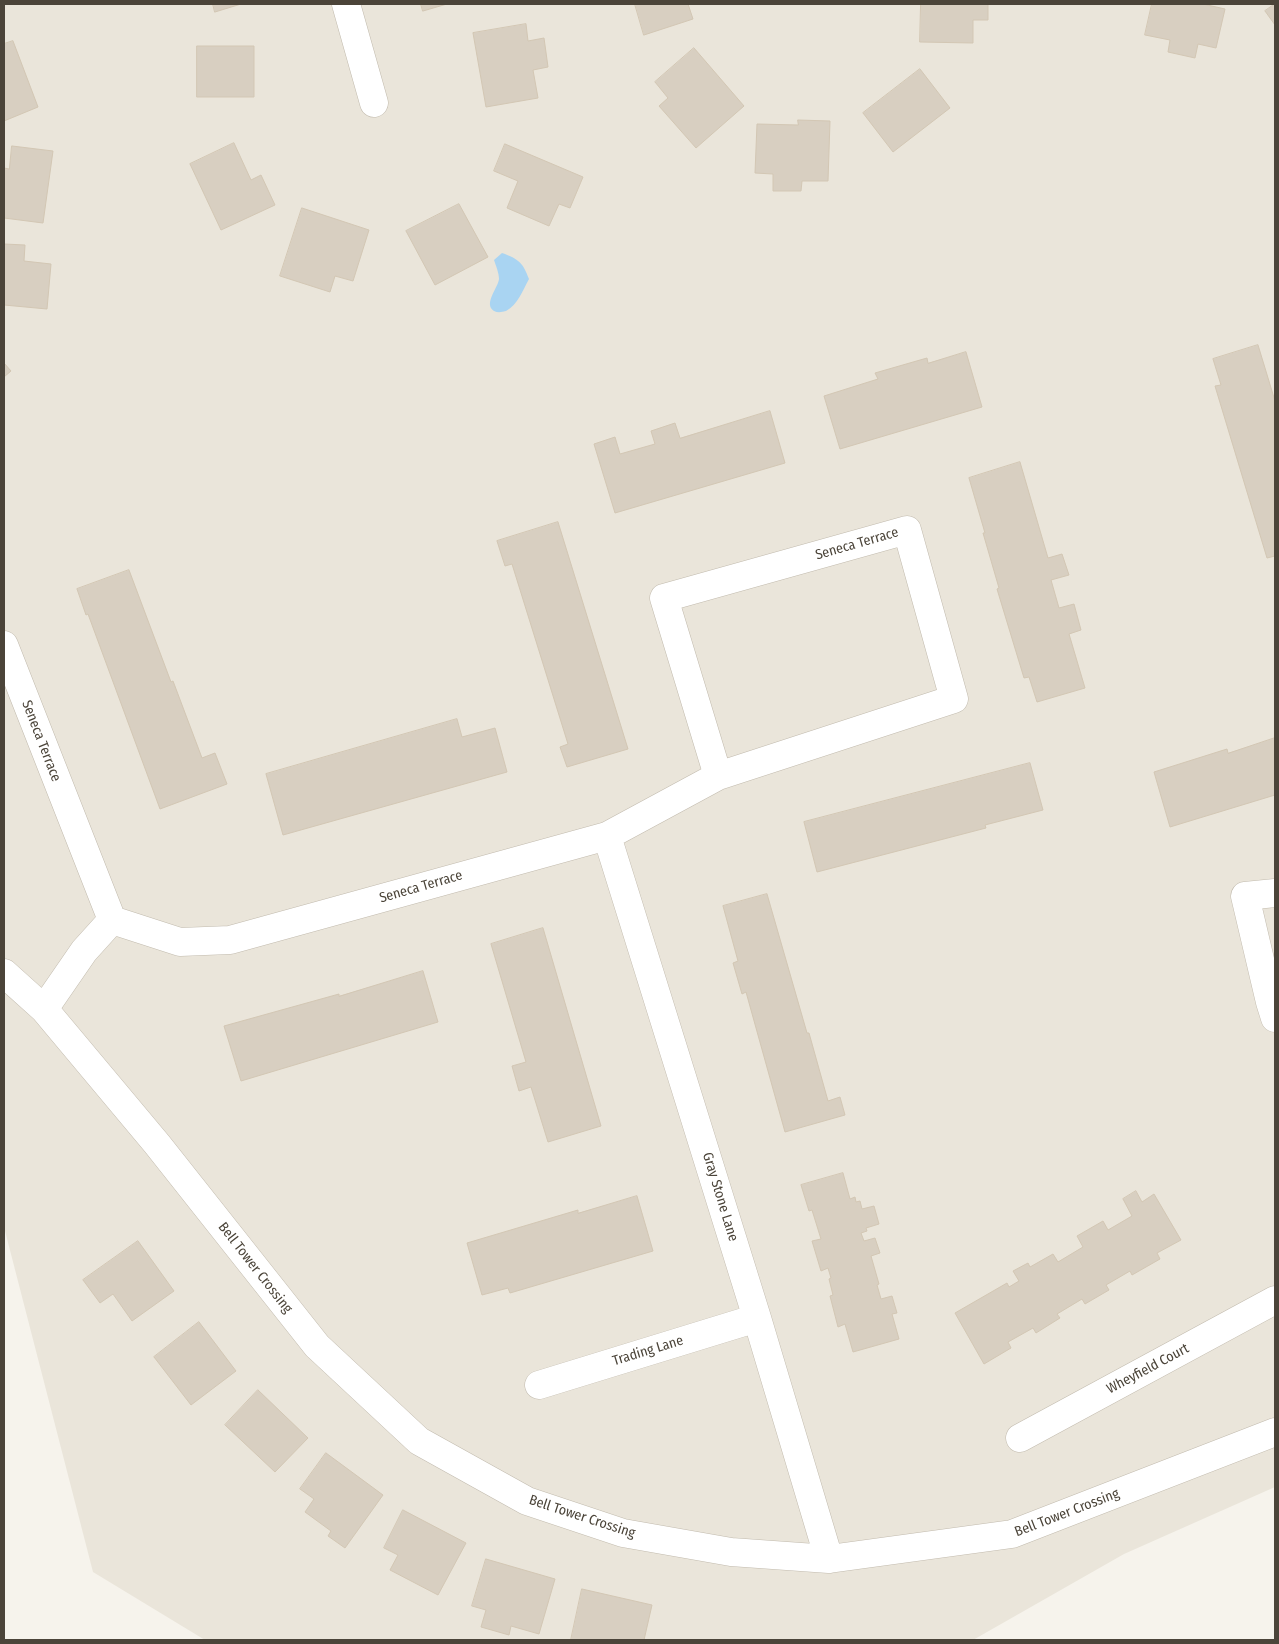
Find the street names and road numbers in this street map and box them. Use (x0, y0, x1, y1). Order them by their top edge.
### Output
street label: Seneca Terrace (814, 524, 900, 564)
street label: Seneca Terrace (18, 698, 64, 784)
street label: Seneca Terrace (378, 867, 464, 907)
street label: Gray Stone Lane (698, 1150, 742, 1244)
street label: Bell Tower Crossing (214, 1219, 296, 1317)
street label: Trading Lane (611, 1332, 685, 1370)
street label: Wheyfield Court (1104, 1340, 1192, 1398)
street label: Bell Tower Crossing (1012, 1485, 1122, 1541)
street label: Bell Tower Crossing (527, 1492, 637, 1542)

